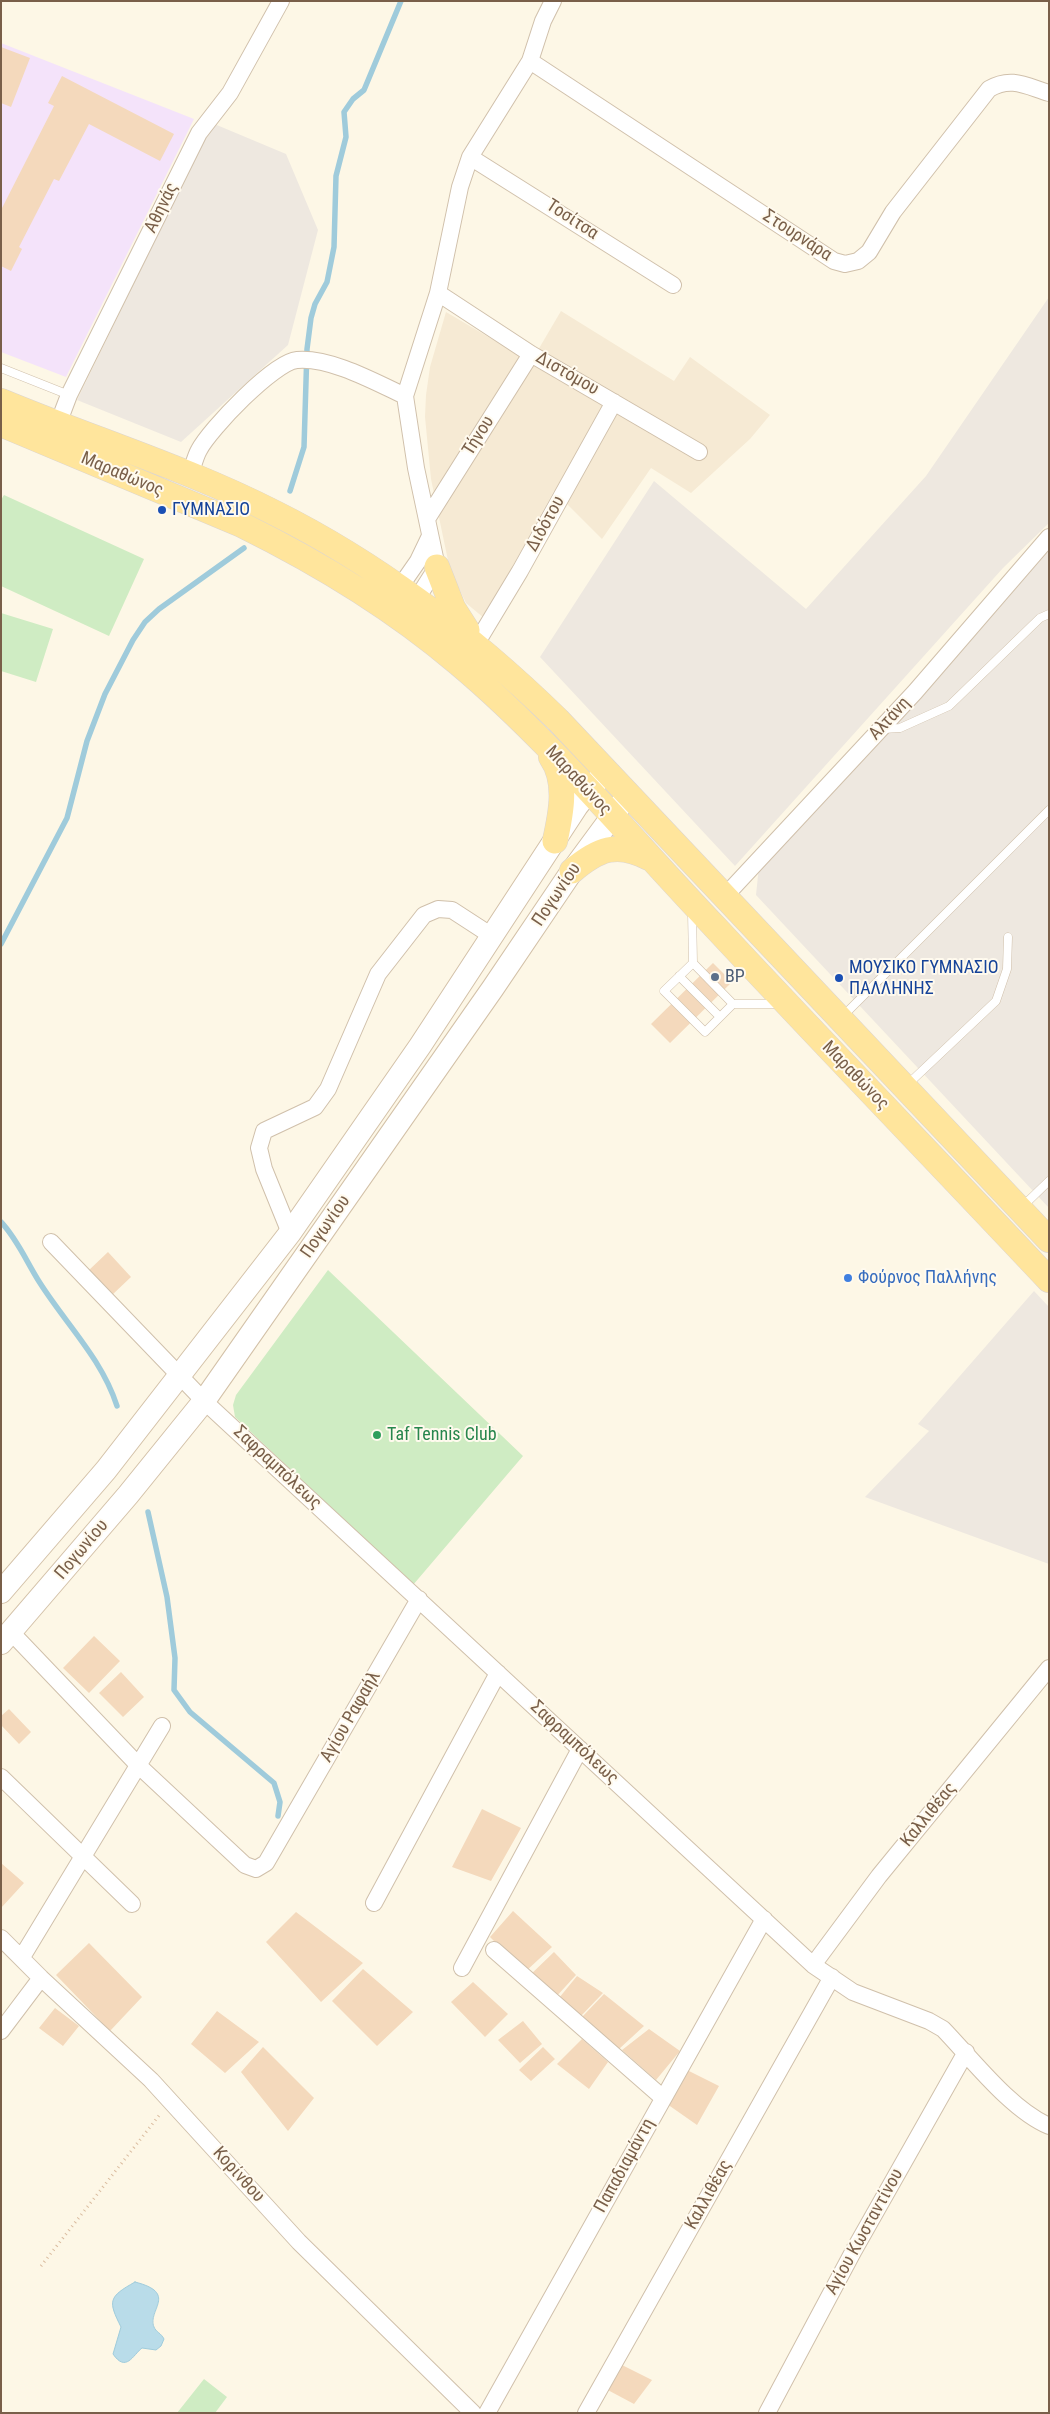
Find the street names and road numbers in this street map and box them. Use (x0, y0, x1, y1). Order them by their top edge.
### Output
street label: Αθηνάς (141, 179, 183, 237)
street label: Τοσίτσα (542, 195, 602, 245)
street label: Στουρνάρα (758, 206, 836, 266)
street label: Διστόμου (532, 347, 602, 401)
street label: Τήνου (459, 412, 499, 460)
street label: Μαραθώνος (78, 448, 166, 502)
street label: Διδότου (522, 492, 570, 556)
street label: Αλτάνη (865, 693, 915, 745)
street label: Μαραθώνος (540, 742, 616, 820)
street label: Πογωνίου (528, 859, 586, 931)
street label: Μαραθώνος (817, 1037, 893, 1115)
street label: Πογωνίου (297, 1191, 355, 1263)
street label: Σαφραμπόλεως (228, 1422, 326, 1514)
street label: Πογωνίου (51, 1516, 113, 1584)
street label: Αγίου Ραφαήλ (316, 1668, 386, 1766)
street label: Σαφραμπόλεως (525, 1697, 623, 1789)
street label: Καλλιθέας (897, 1779, 961, 1851)
street label: Παπαδιαμάντη (590, 2115, 660, 2217)
street label: Κορίνθου (207, 2143, 269, 2207)
street label: Καλλιθέας (681, 2156, 737, 2234)
street label: Αγίου Κωσταντίνου (821, 2165, 909, 2299)

